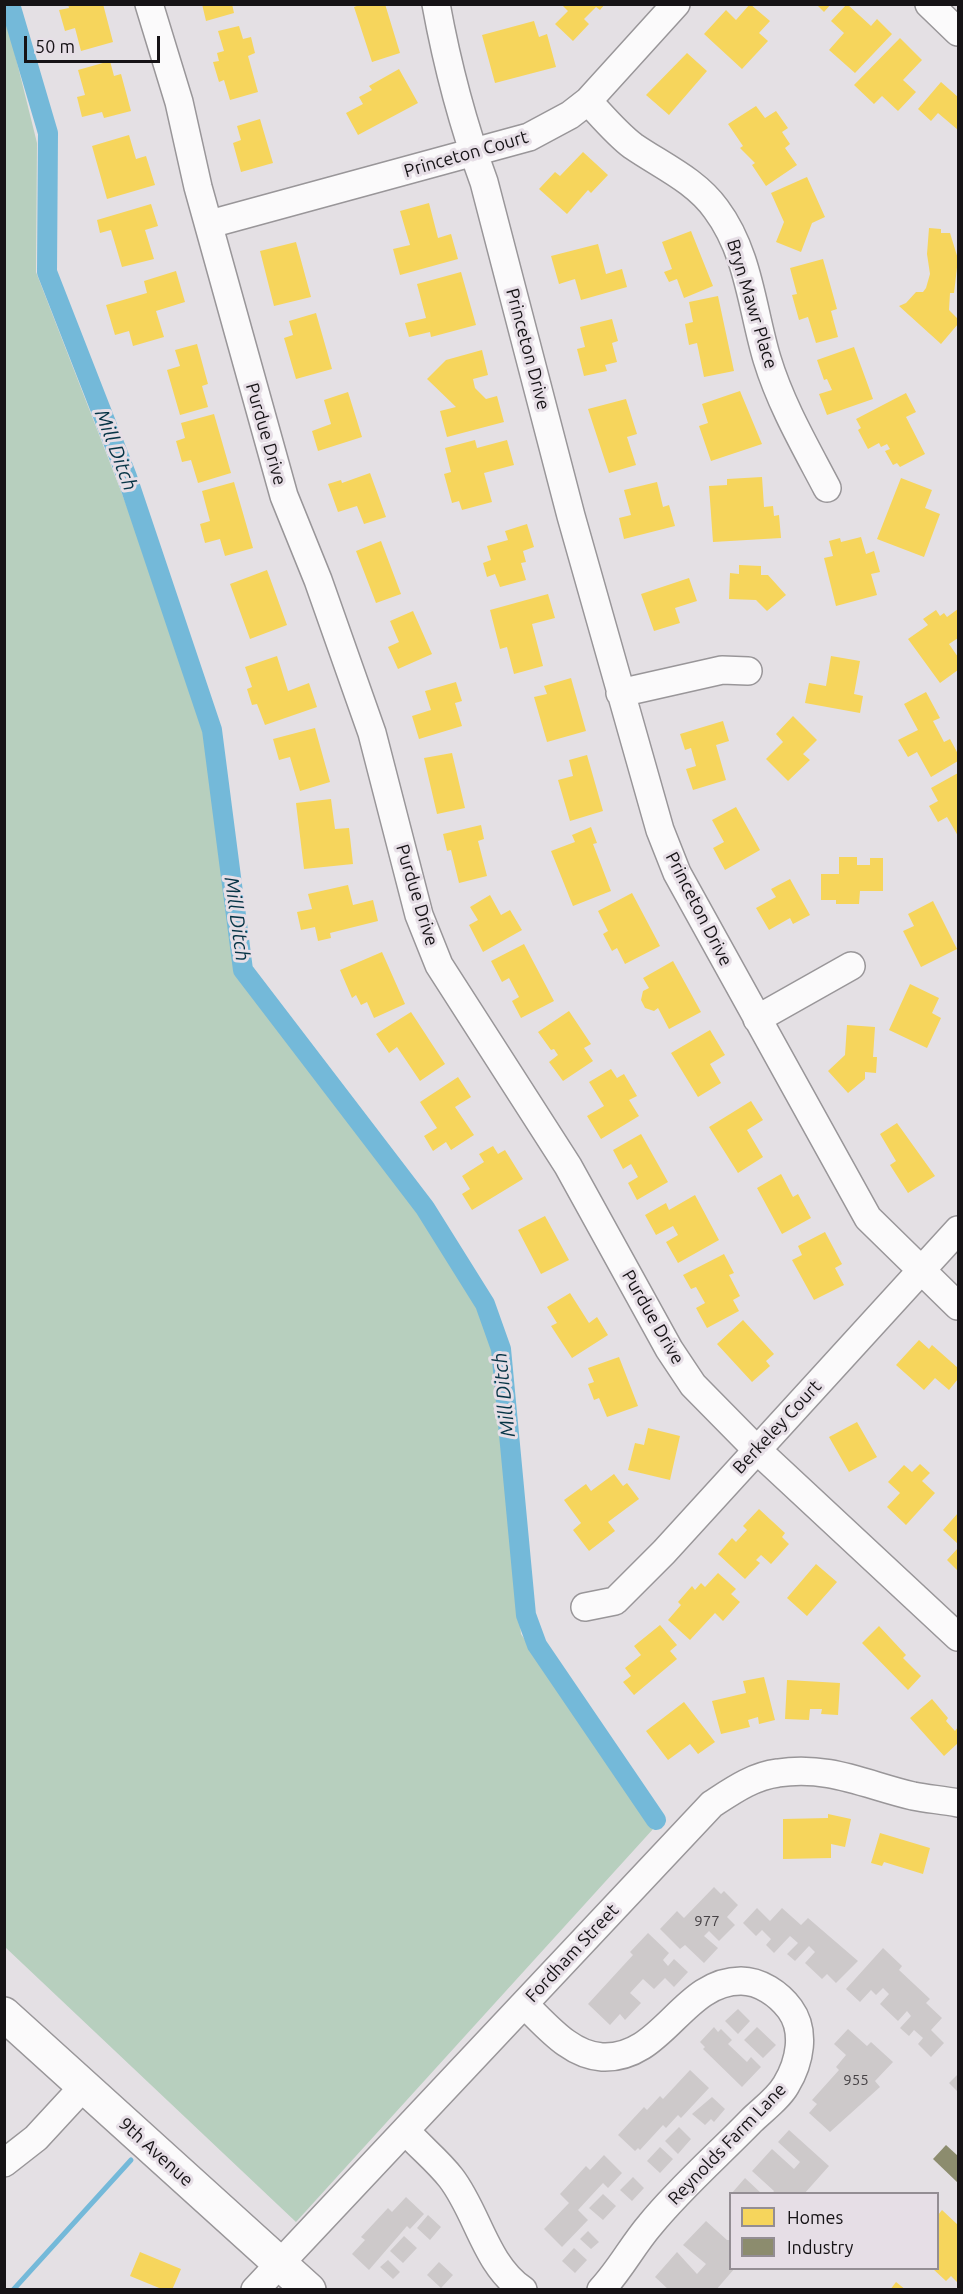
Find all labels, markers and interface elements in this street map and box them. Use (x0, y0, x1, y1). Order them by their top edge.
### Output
scale bar (27, 24, 164, 62)
text: 50 m (35, 36, 75, 56)
street label: Princeton Court (401, 126, 531, 182)
street label: Bryn Mawr Place (722, 237, 782, 371)
street label: Princeton Drive (501, 286, 555, 412)
street label: Purdue Drive (241, 380, 291, 488)
water label: Mill Ditch (90, 406, 142, 494)
street label: Purdue Drive (391, 842, 443, 948)
street label: Princeton Drive (661, 848, 737, 970)
water label: Mill Ditch (219, 875, 255, 963)
street label: Purdue Drive (617, 1266, 689, 1368)
water label: Mill Ditch (488, 1351, 520, 1439)
street label: Berkeley Court (728, 1376, 826, 1478)
street label: Fordham Street (521, 1899, 623, 2007)
house number: 977 (694, 1912, 720, 1930)
house number: 955 (843, 2071, 869, 2089)
street label: Reynolds Farm Lane (663, 2079, 791, 2209)
street label: 9th Avenue (114, 2113, 198, 2191)
legend (729, 2192, 939, 2270)
text: Homes (787, 2207, 843, 2227)
text: Industry (787, 2237, 853, 2257)

